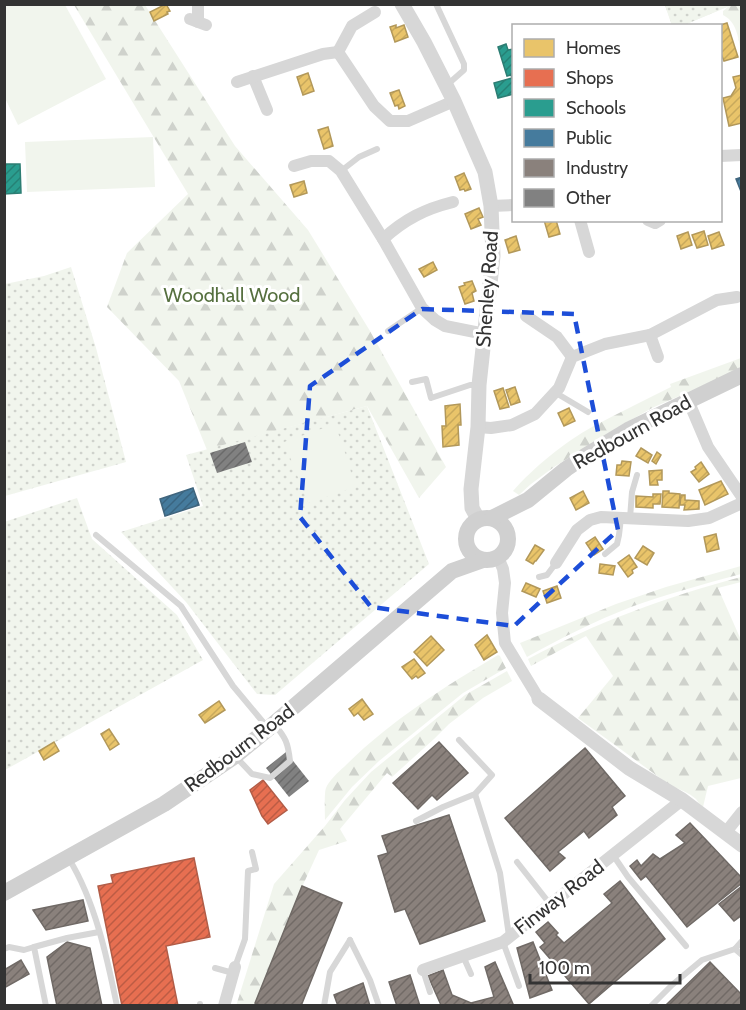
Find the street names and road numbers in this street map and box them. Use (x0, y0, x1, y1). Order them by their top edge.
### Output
street label: Shenley Road (471, 230, 503, 348)
street label: Redbourn Road (569, 390, 695, 474)
street label: Redbourn Road (179, 699, 299, 797)
street label: Finway Road (509, 855, 609, 939)

